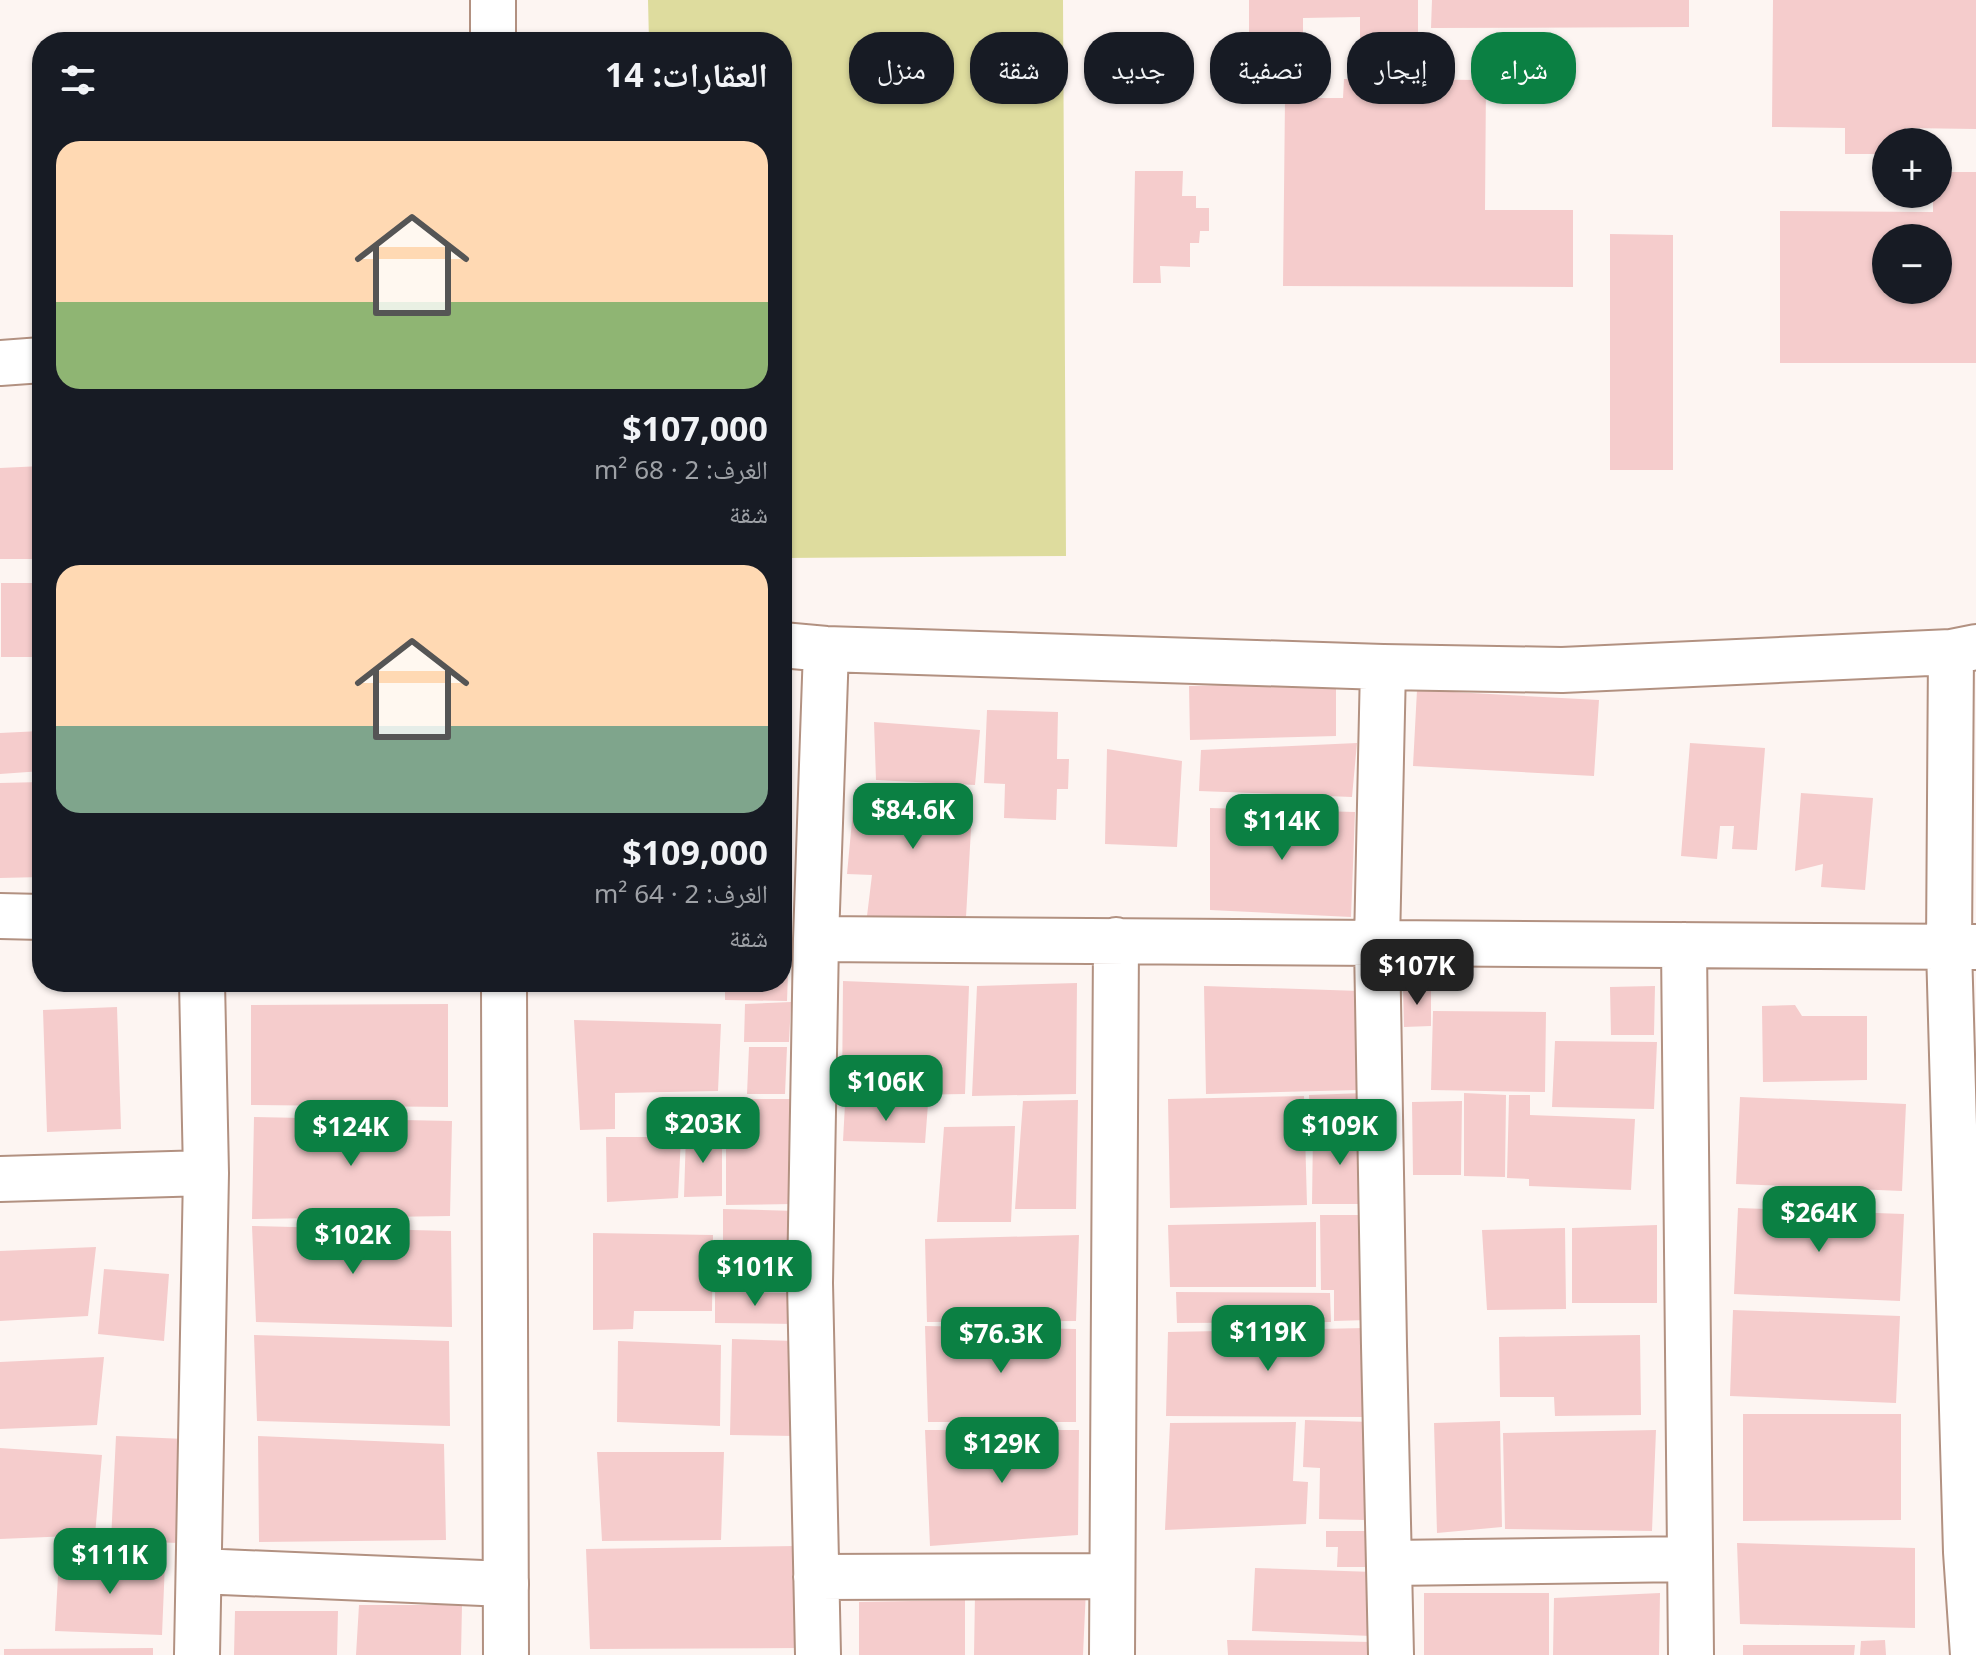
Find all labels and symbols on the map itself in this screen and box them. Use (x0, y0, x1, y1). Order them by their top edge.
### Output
pin: $84.6K (848, 783, 978, 851)
pin: $114K (1226, 794, 1338, 862)
pin: $107K (1361, 939, 1473, 1007)
pin: $106K (830, 1055, 942, 1123)
pin: $203K (647, 1097, 759, 1165)
pin: $109K (1284, 1099, 1396, 1167)
pin: $124K (295, 1100, 407, 1168)
pin: $264K (1763, 1186, 1875, 1254)
pin: $102K (297, 1208, 409, 1276)
pin: $101K (699, 1240, 811, 1308)
pin: $119K (1212, 1305, 1324, 1373)
pin: $76.3K (936, 1307, 1066, 1375)
pin: $129K (946, 1417, 1058, 1485)
pin: $111K (54, 1528, 166, 1596)

